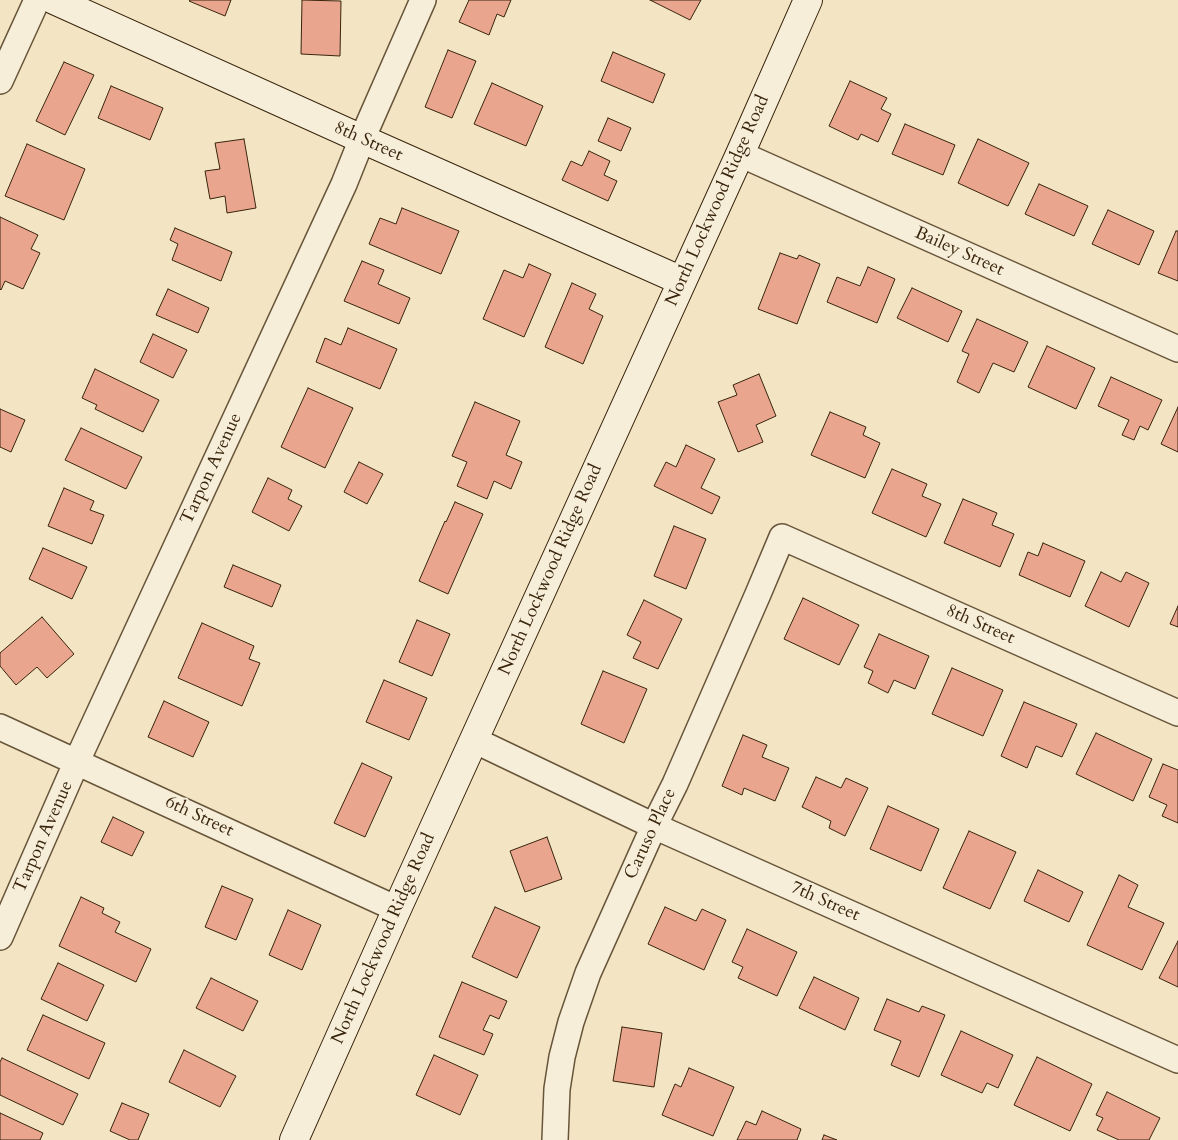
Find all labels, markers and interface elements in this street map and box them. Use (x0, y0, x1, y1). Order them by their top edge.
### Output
street label: North Lockwood Ridge Road (662, 92, 774, 310)
street label: 8th Street (330, 117, 406, 167)
street label: Bailey Street (911, 223, 1007, 281)
street label: Tarpon Avenue (177, 410, 247, 528)
street label: North Lockwood Ridge Road (495, 461, 607, 679)
street label: 8th Street (942, 600, 1018, 650)
street label: Tarpon Avenue (10, 778, 78, 896)
street label: Caruso Place (621, 785, 681, 883)
street label: 6th Street (161, 792, 237, 842)
street label: North Lockwood Ridge Road (328, 830, 440, 1048)
street label: 7th Street (787, 877, 863, 927)

